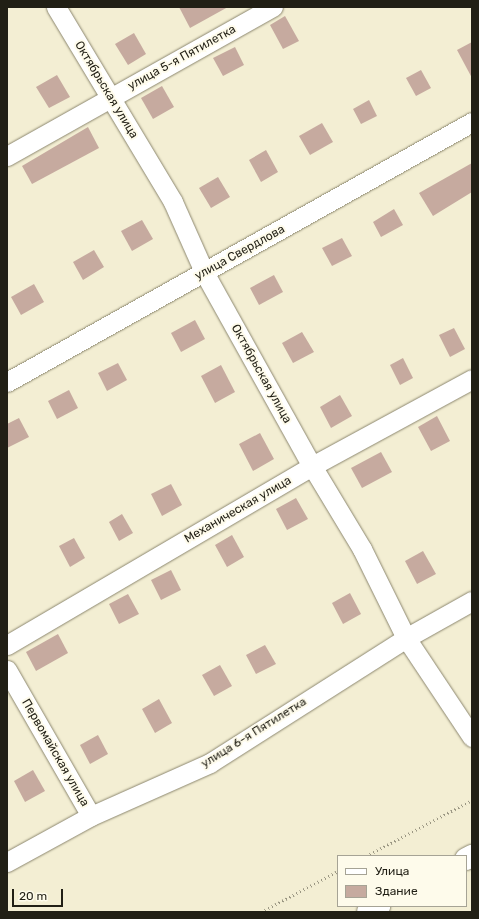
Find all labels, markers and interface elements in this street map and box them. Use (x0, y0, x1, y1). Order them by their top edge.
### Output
street label: улица 5-я Пятилетка (125, 22, 239, 94)
street label: Октябрьская улица (71, 39, 141, 141)
street label: улица Свердлова (193, 222, 287, 284)
street label: Октябрьская улица (228, 322, 294, 426)
street label: Механическая улица (182, 474, 294, 546)
street label: улица 6-я Пятилетка (199, 695, 309, 771)
street label: Первомайская улица (18, 697, 92, 809)
legend (337, 855, 467, 907)
text: Улица (375, 864, 409, 878)
scale bar (14, 881, 65, 907)
text: Здание (375, 884, 418, 898)
text: 20 m (19, 889, 47, 903)

